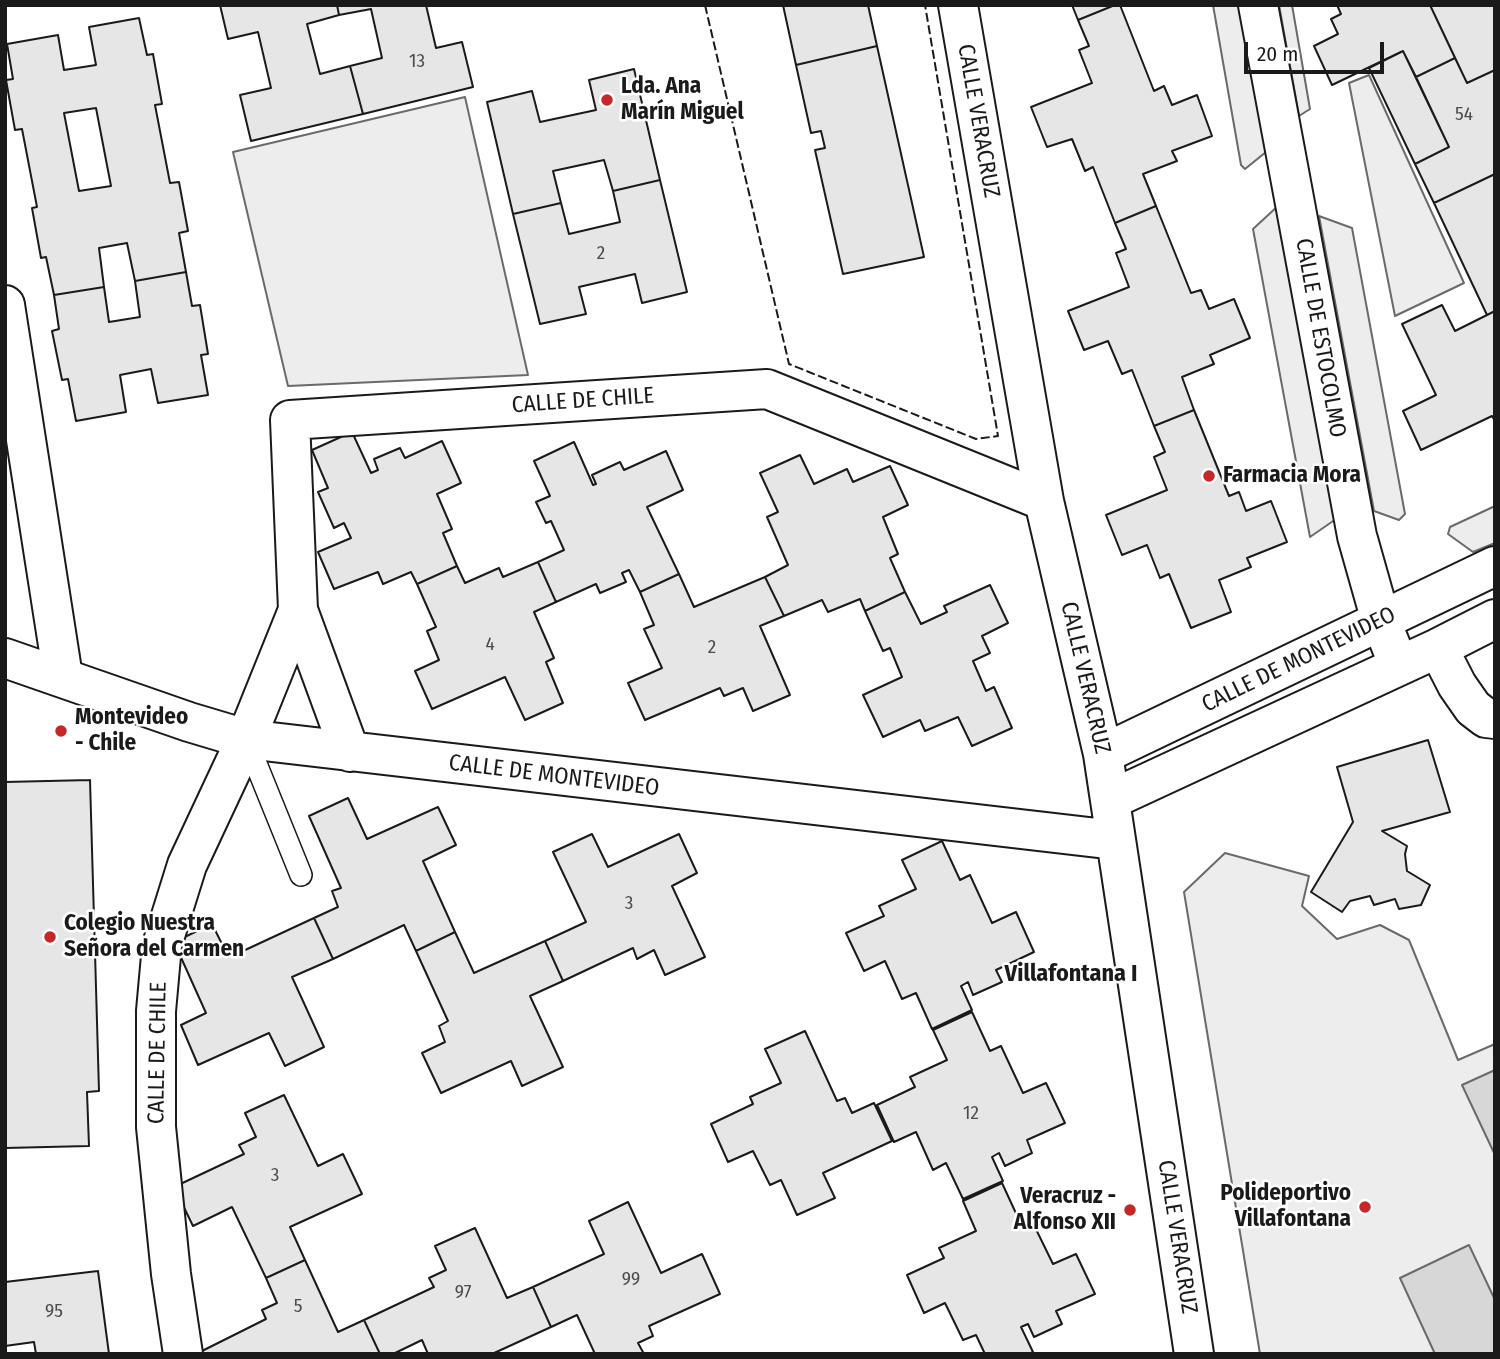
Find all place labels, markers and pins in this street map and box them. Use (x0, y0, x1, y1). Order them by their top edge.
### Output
place label: Lda. Ana Marín Miguel (621, 73, 744, 127)
marker: Lda. Ana Marín Miguel (599, 92, 615, 108)
place label: Farmacia Mora (1223, 462, 1361, 490)
marker: Farmacia Mora (1201, 468, 1217, 484)
place label: Montevideo - Chile (75, 704, 188, 758)
marker: Montevideo - Chile (53, 723, 69, 739)
place label: Colegio Nuestra Señora del Carmen (64, 910, 244, 964)
marker: Colegio Nuestra Señora del Carmen (42, 929, 58, 945)
place label: Polideportivo Villafontana (1220, 1180, 1351, 1234)
place label: Veracruz - Alfonso XII (1014, 1183, 1116, 1237)
marker: Polideportivo Villafontana (1357, 1199, 1373, 1215)
marker: Veracruz - Alfonso XII (1122, 1202, 1138, 1218)

